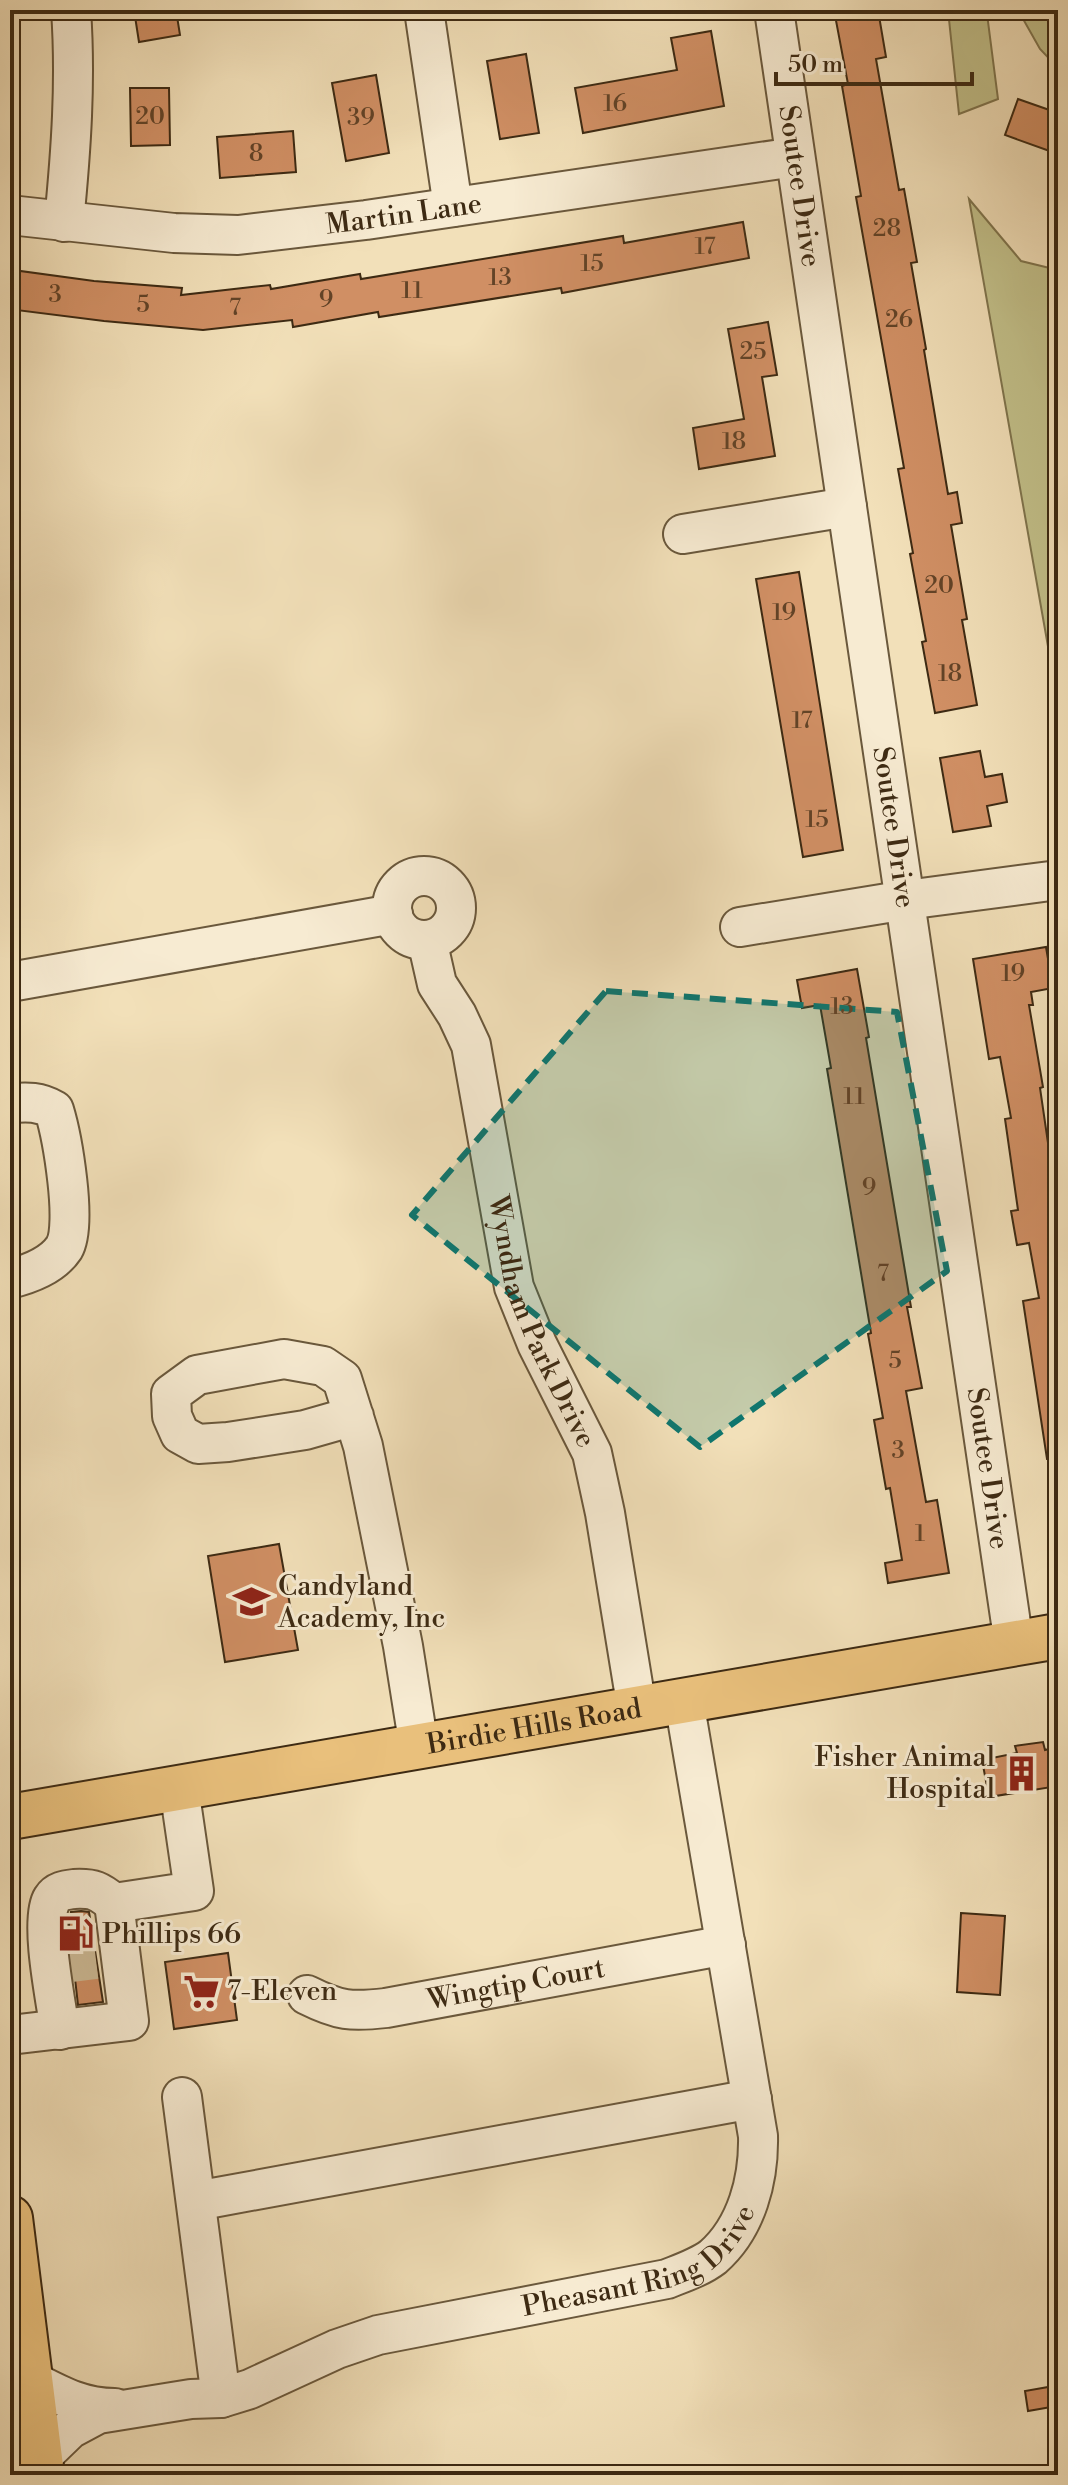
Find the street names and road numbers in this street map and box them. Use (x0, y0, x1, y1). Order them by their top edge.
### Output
street label: Soutee Drive (771, 103, 829, 269)
street label: Martin Lane (324, 186, 484, 242)
street label: Soutee Drive (865, 744, 923, 910)
street label: Wyndham Park Drive (480, 1192, 604, 1453)
street label: Soutee Drive (959, 1385, 1017, 1551)
street label: Birdie Hills Road (423, 1691, 644, 1762)
street label: Wingtip Court (423, 1950, 608, 2018)
street label: Pheasant Ring Drive (519, 2200, 763, 2324)

